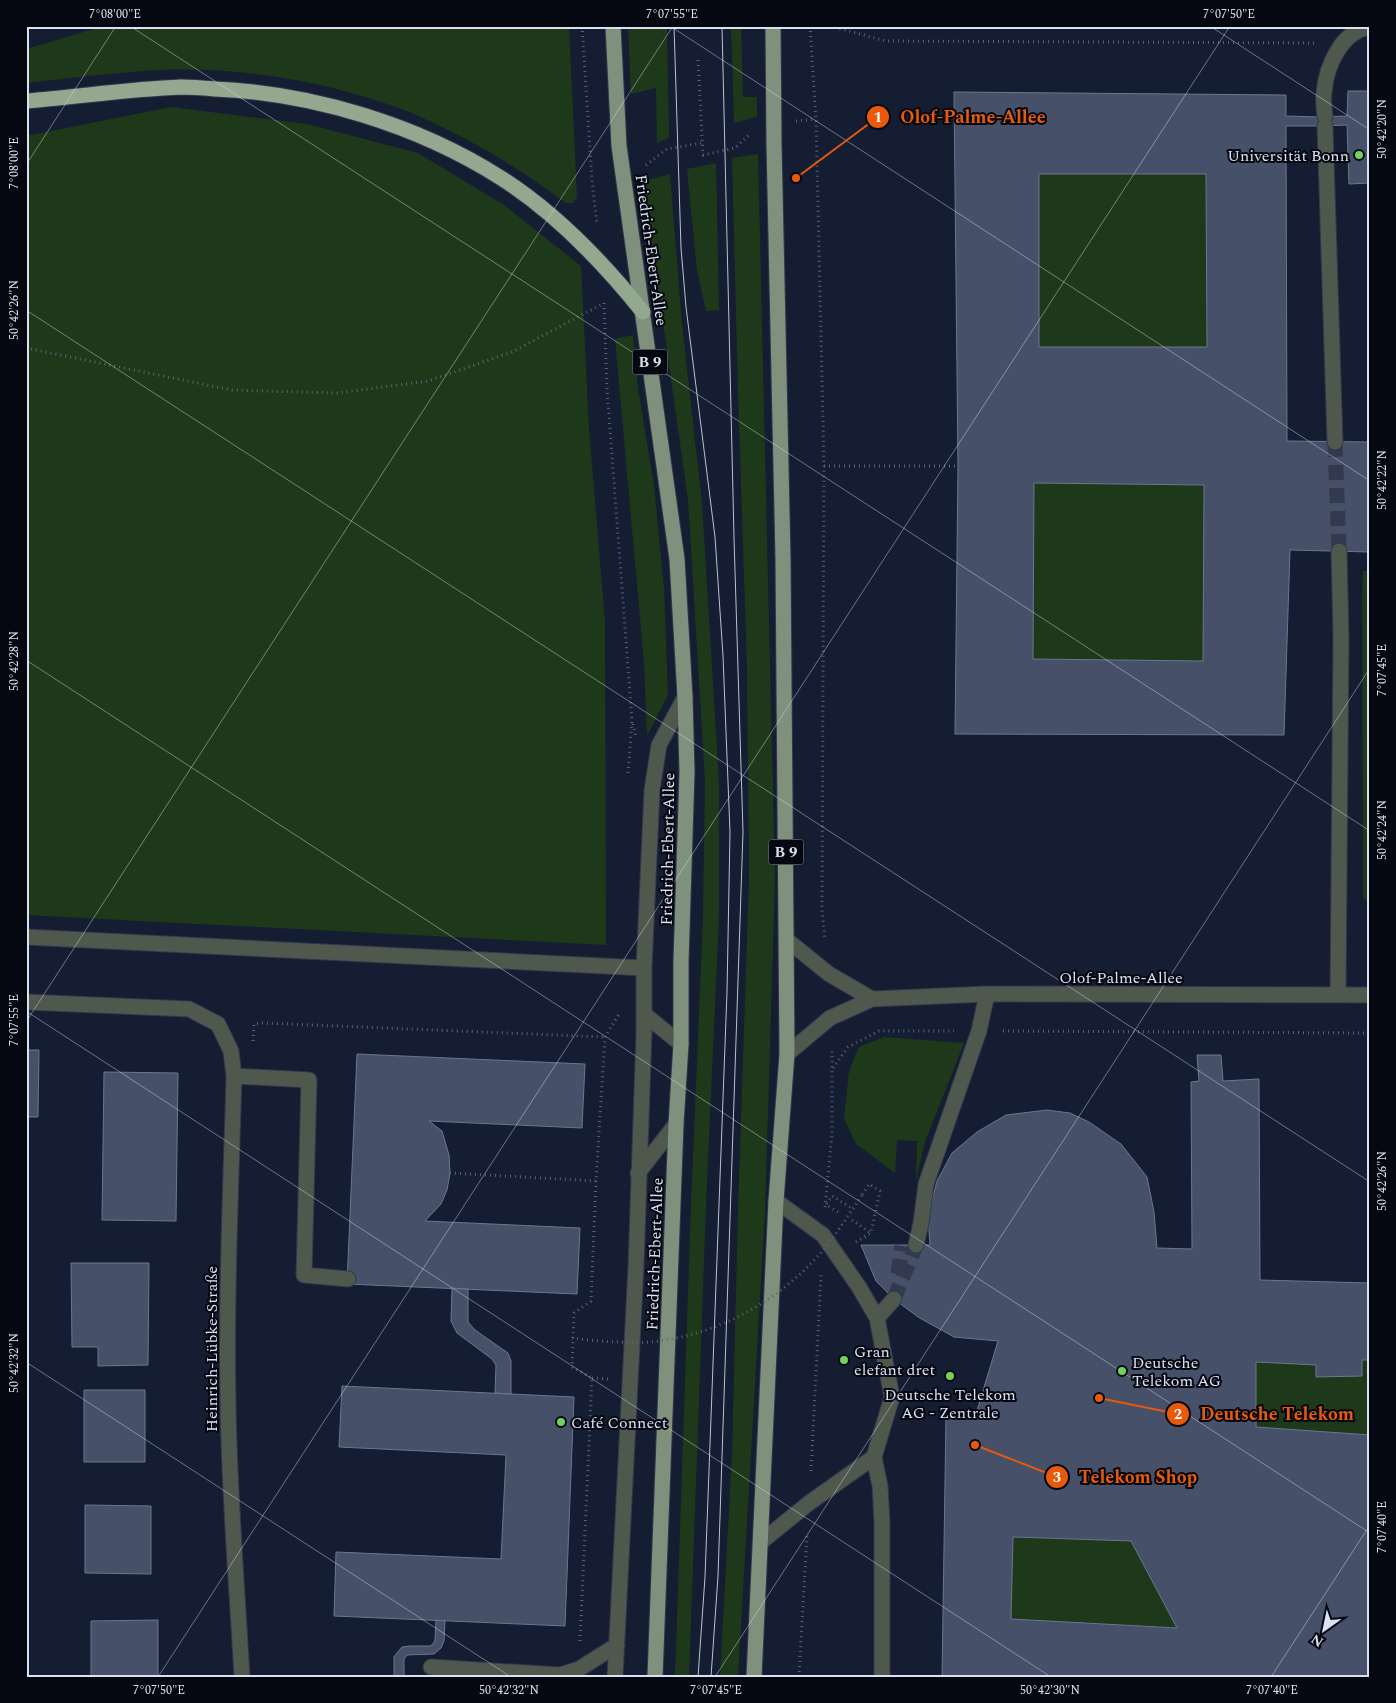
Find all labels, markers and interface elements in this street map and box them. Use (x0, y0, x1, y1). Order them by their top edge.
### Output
text: 7°08'00"E (89, 5, 141, 24)
text: 7°07'55"E (646, 5, 698, 24)
text: 7°07'50"E (1203, 5, 1255, 24)
text: 50°42'20"N (1373, 99, 1392, 159)
callout: Olof-Palme-Allee (865, 100, 1055, 133)
text: Olof-Palme-Allee (900, 104, 1046, 131)
text: 1 (874, 106, 882, 129)
text: 7°08'00"E (5, 137, 24, 189)
place label: Universität Bonn (1227, 144, 1349, 168)
marker: Universität Bonn (1353, 149, 1365, 161)
street label: Friedrich-Ebert-Allee (628, 173, 674, 328)
text: 50°42'26"N (5, 280, 24, 340)
road number: B 9 (632, 350, 668, 374)
text: 50°42'22"N (1373, 450, 1392, 510)
text: 50°42'28"N (5, 631, 24, 691)
text: 7°07'45"E (1373, 644, 1392, 696)
street label: Friedrich-Ebert-Allee (655, 772, 681, 926)
text: 50°42'24"N (1373, 800, 1392, 860)
road number: B 9 (768, 840, 804, 864)
street label: Olof-Palme-Allee (1059, 966, 1183, 990)
text: 7°07'55"E (5, 994, 24, 1046)
text: 50°42'26"N (1373, 1151, 1392, 1211)
street label: Friedrich-Ebert-Allee (640, 1177, 670, 1331)
street label: Heinrich-Lübke-Straße (200, 1266, 224, 1432)
text: 50°42'32"N (5, 1333, 24, 1393)
place label: Gran elefant dret (854, 1340, 936, 1382)
place label: Deutsche Telekom AG (1132, 1351, 1221, 1393)
marker: Gran elefant dret (838, 1354, 850, 1366)
marker: Deutsche Telekom AG (1116, 1365, 1128, 1377)
marker: Deutsche Telekom AG - Zentrale (944, 1370, 956, 1382)
place label: Deutsche Telekom AG - Zentrale (884, 1383, 1016, 1425)
callout: Deutsche Telekom (1165, 1398, 1364, 1431)
text: Deutsche Telekom (1200, 1401, 1354, 1428)
text: 2 (1174, 1403, 1182, 1426)
place label: Café Connect (571, 1411, 668, 1435)
marker: Café Connect (555, 1416, 567, 1428)
callout: Telekom Shop (1044, 1461, 1207, 1494)
text: Telekom Shop (1079, 1464, 1197, 1491)
text: 3 (1053, 1466, 1061, 1489)
text: 7°07'40"E (1373, 1501, 1392, 1553)
north arrow (1298, 1606, 1348, 1656)
text: N (1307, 1629, 1328, 1652)
text: 7°07'50"E (133, 1681, 185, 1700)
text: 50°42'32"N (479, 1681, 539, 1700)
text: 7°07'45"E (690, 1681, 742, 1700)
text: 50°42'30"N (1020, 1681, 1080, 1700)
text: 7°07'40"E (1246, 1681, 1298, 1700)

